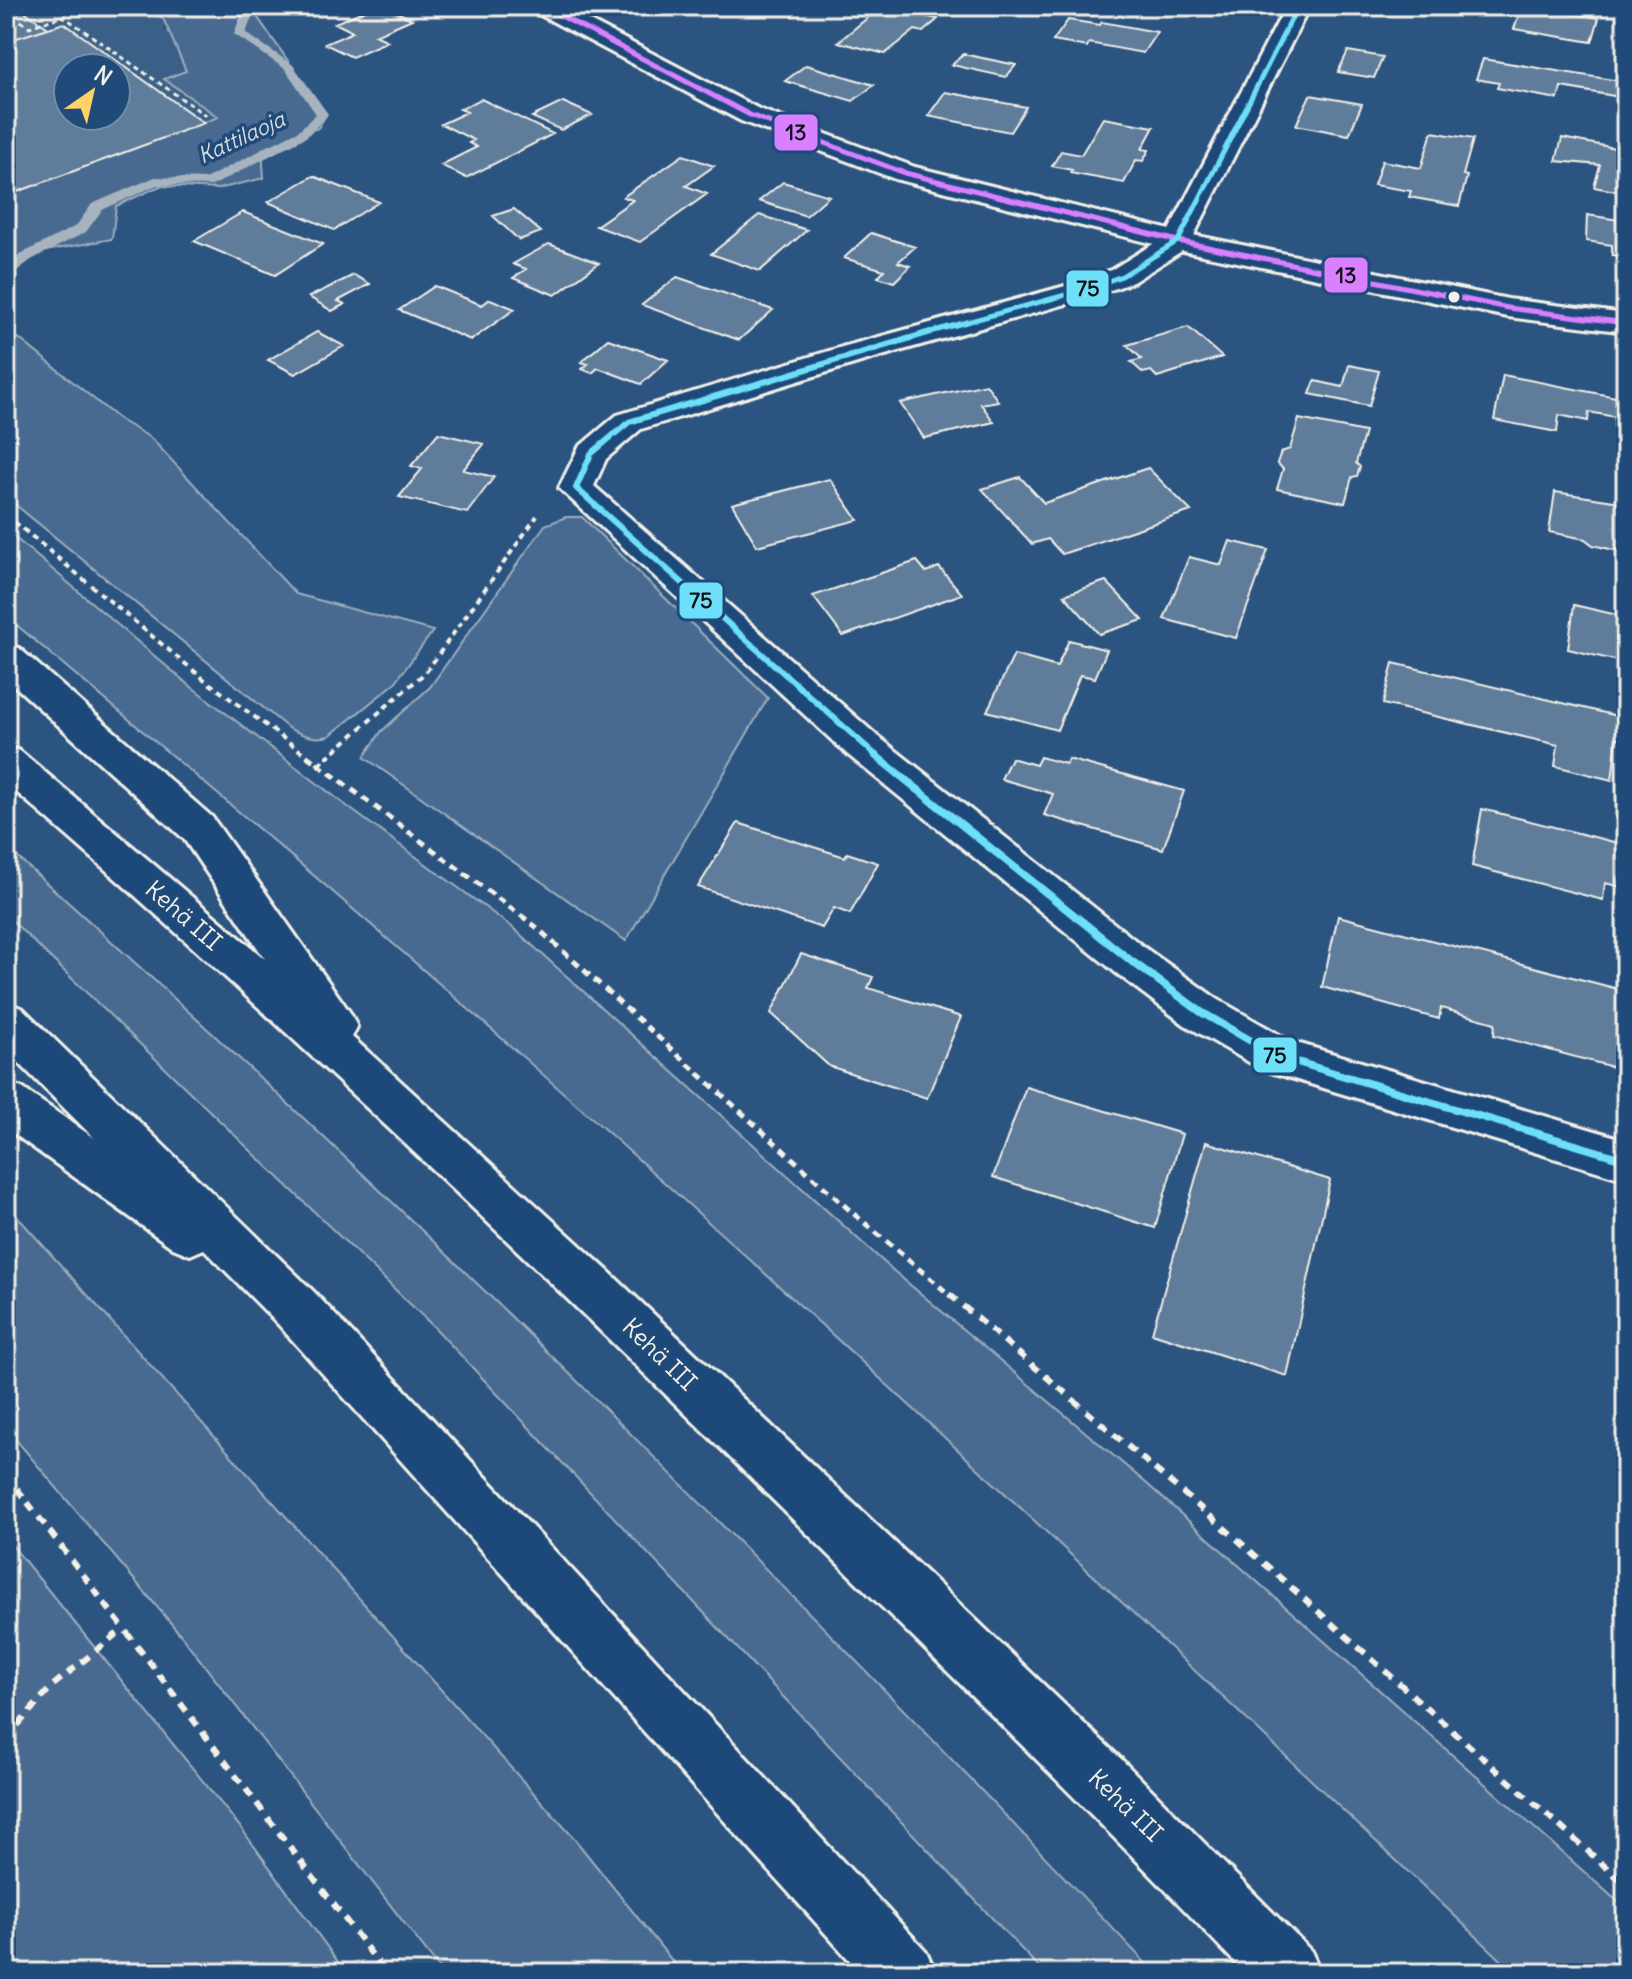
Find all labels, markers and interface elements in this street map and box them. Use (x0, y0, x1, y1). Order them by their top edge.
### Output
north arrow (52, 52, 132, 132)
text: N (89, 60, 117, 91)
water label: Kattilaoja (193, 104, 290, 169)
line badge: 13 (773, 113, 819, 152)
text: 13 (785, 118, 807, 146)
line badge: 13 (1323, 256, 1369, 294)
text: 13 (1335, 261, 1357, 289)
line badge: 75 (1065, 269, 1110, 308)
text: 75 (1076, 274, 1100, 302)
unlabelled marker (1446, 289, 1462, 305)
line badge: 75 (678, 581, 724, 620)
text: 75 (689, 586, 713, 614)
street label: Kehä III (140, 874, 228, 956)
line badge: 75 (1252, 1036, 1298, 1074)
text: 75 (1263, 1041, 1287, 1069)
street label: Kehä III (617, 1311, 703, 1397)
street label: Kehä III (1083, 1762, 1169, 1848)

